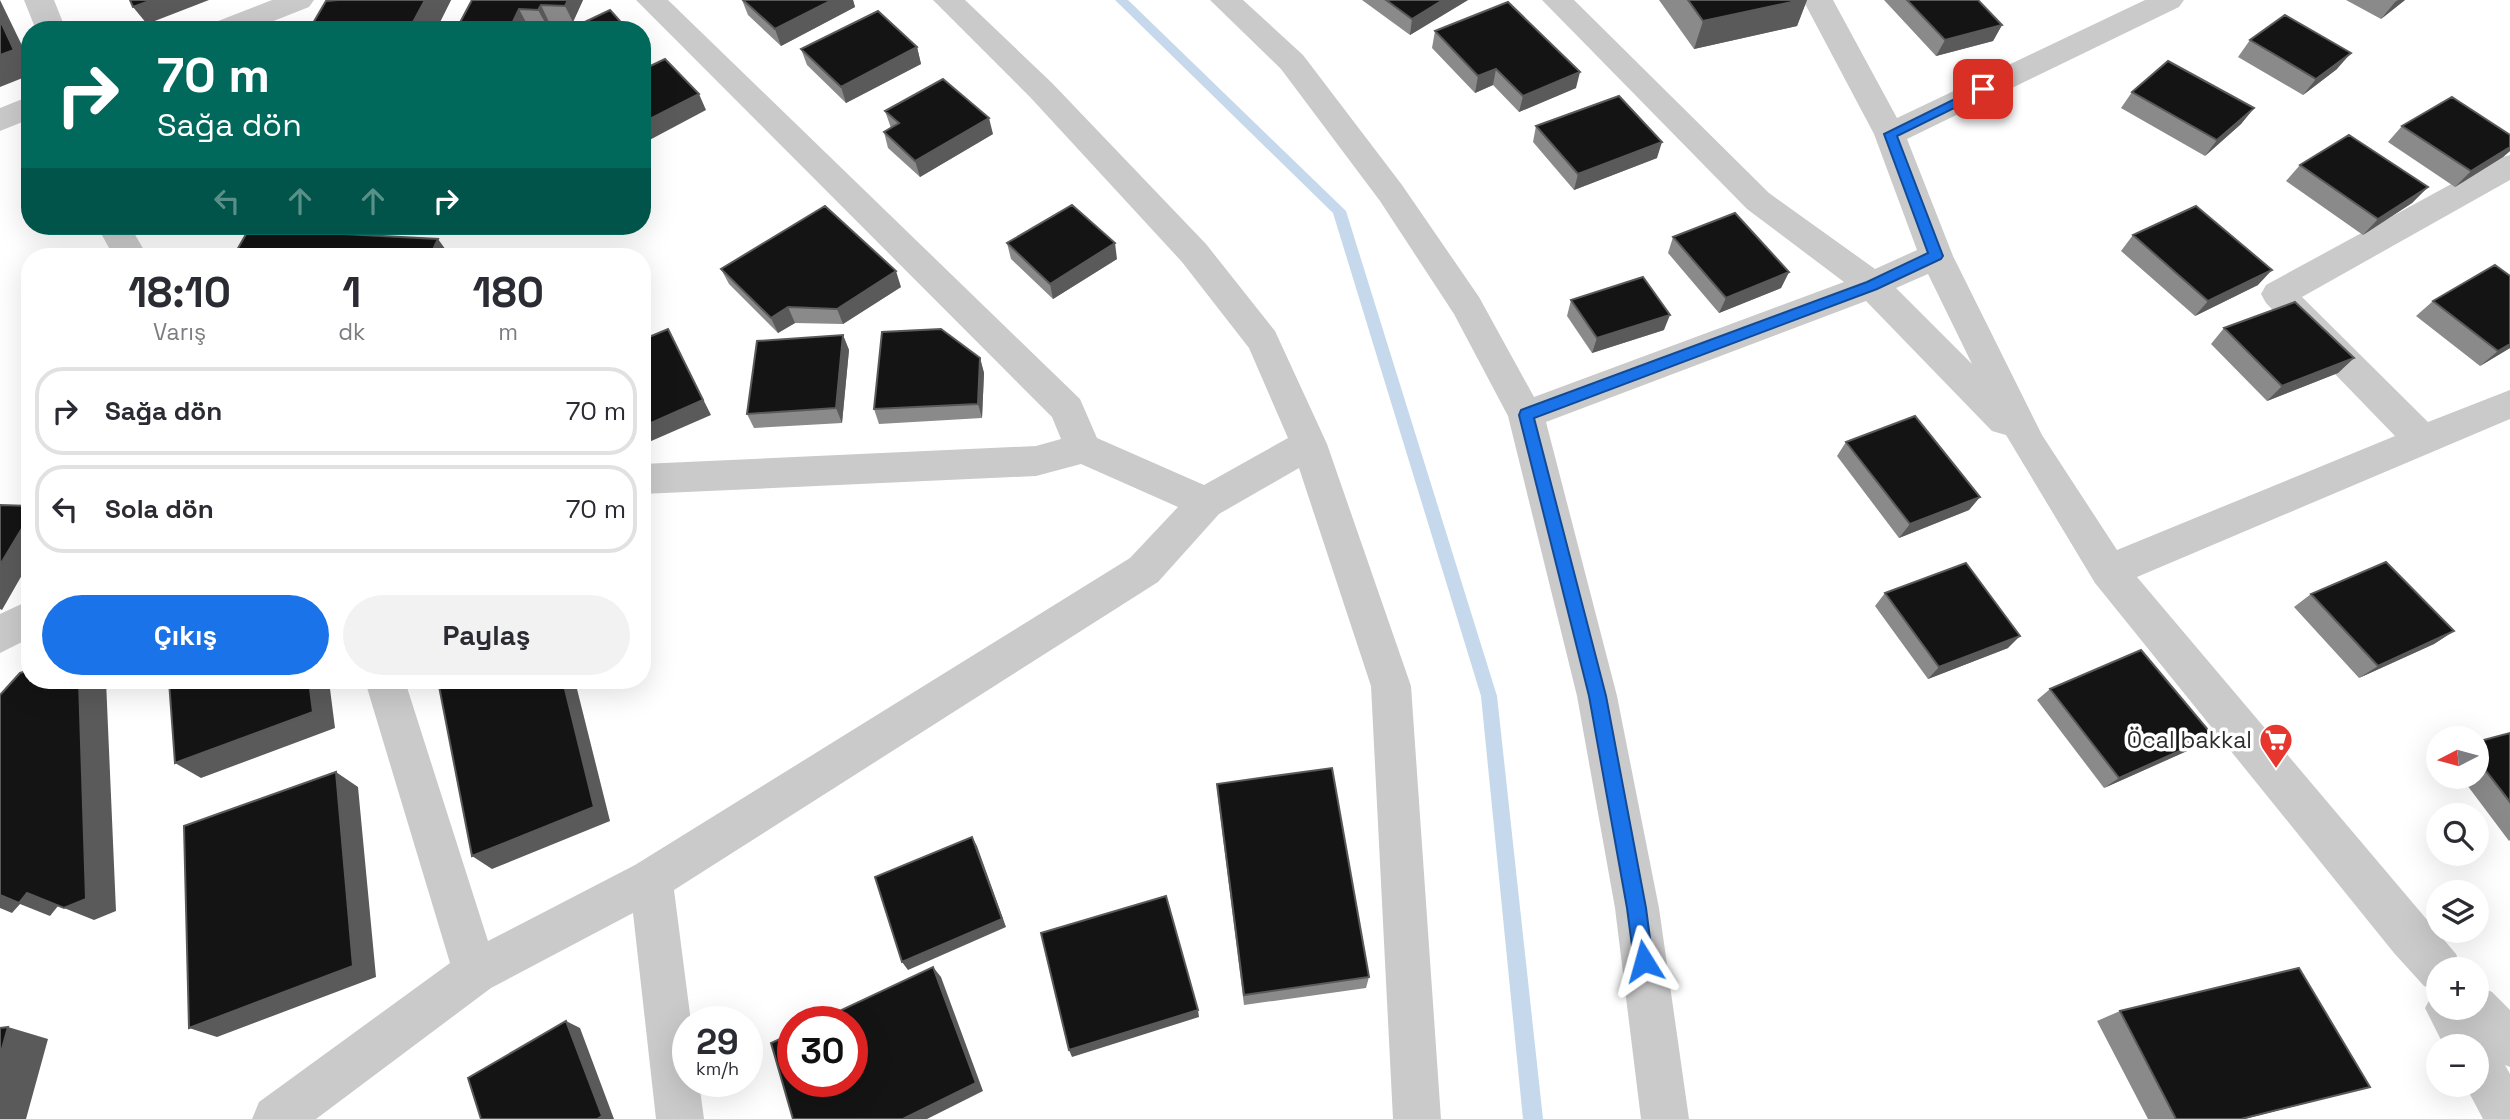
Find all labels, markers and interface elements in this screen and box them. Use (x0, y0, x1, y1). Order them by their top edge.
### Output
text: 70 m (157, 44, 270, 106)
icon: right (42, 49, 133, 140)
pin (1953, 59, 2013, 119)
icon: arrive (1964, 70, 2002, 108)
text: Sağa dön (157, 105, 302, 145)
icon: left (208, 182, 246, 220)
icon: ahead (281, 182, 319, 220)
icon: ahead (354, 182, 392, 220)
icon: right (427, 182, 465, 220)
text: 18:10 (128, 266, 231, 319)
text: 1 (342, 266, 361, 319)
text: 180 (472, 266, 544, 319)
text: Varış (153, 317, 206, 347)
text: dk (338, 317, 365, 347)
text: m (498, 317, 518, 347)
icon: right (46, 392, 84, 430)
text: Sağa dön (105, 394, 222, 428)
text: 70 m (566, 394, 626, 428)
icon: left (46, 490, 84, 528)
text: Sola dön (105, 492, 214, 526)
text: 70 m (566, 492, 626, 526)
button: Çıkış (42, 595, 329, 675)
button: Paylaş (343, 595, 630, 675)
supermarket icon: Öcal bakkal (2257, 721, 2295, 770)
place label: Öcal bakkal (2127, 725, 2252, 755)
north arrow (2426, 726, 2488, 789)
map controls (2426, 726, 2489, 1097)
button: search (2426, 803, 2489, 866)
button: layers (2426, 880, 2489, 943)
position arrow (1607, 924, 1681, 998)
button: + (2426, 957, 2489, 1020)
speed limit sign: 30 (777, 1006, 868, 1097)
text: 29 (696, 1020, 739, 1064)
button: − (2426, 1034, 2489, 1097)
text: km/h (696, 1057, 739, 1080)

